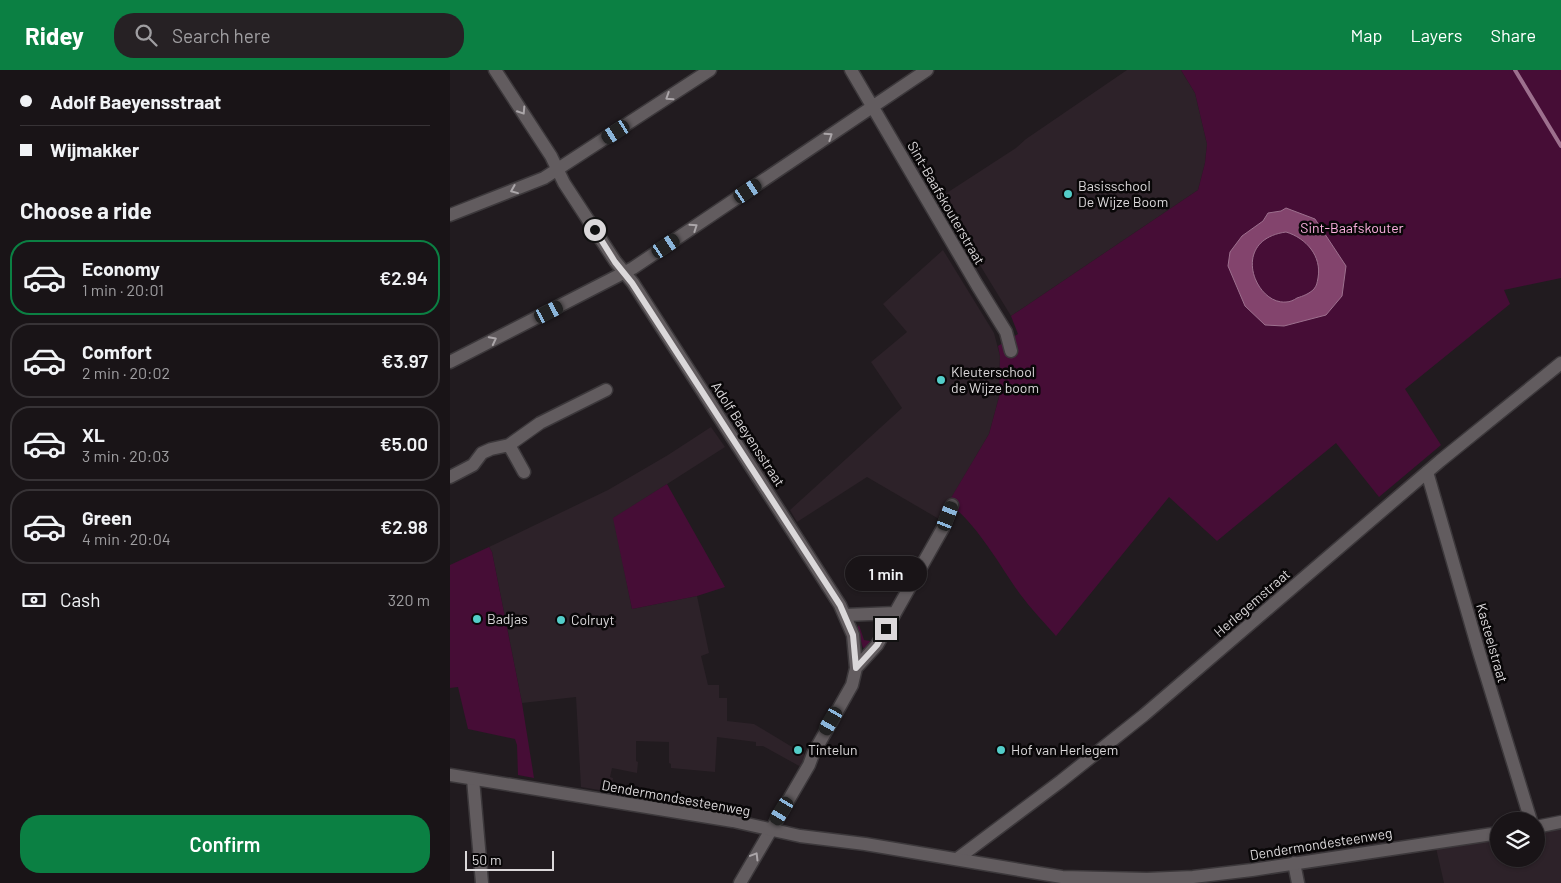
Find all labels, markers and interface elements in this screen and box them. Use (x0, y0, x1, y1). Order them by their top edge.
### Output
search box (114, 13, 464, 58)
text: Ridey (25, 21, 84, 50)
icon: search (132, 21, 160, 49)
text: Search here (172, 24, 271, 47)
text: Map (1350, 24, 1382, 46)
text: Layers (1410, 24, 1463, 46)
text: Share (1491, 24, 1536, 46)
text: Adolf Baeyensstraat (50, 90, 221, 113)
one-way arrow (665, 91, 675, 100)
one-way arrow (515, 106, 525, 115)
car (599, 118, 632, 146)
one-way arrow (823, 133, 833, 142)
text: Wijmakker (50, 138, 139, 161)
street label: Sint-Baafskouterstraat (904, 138, 989, 267)
car (731, 176, 764, 206)
place label: Basisschool De Wijze Boom (1078, 177, 1168, 210)
one-way arrow (510, 184, 519, 194)
marker: Basisschool De Wijze Boom (1062, 188, 1074, 200)
text: Choose a ride (20, 197, 152, 223)
route start (584, 219, 606, 241)
park label: Sint-Baafskouter (1300, 219, 1404, 236)
one-way arrow (689, 224, 698, 233)
car (649, 231, 682, 261)
icon: car (22, 255, 67, 300)
text: Economy (82, 257, 160, 280)
text: €2.94 (379, 266, 428, 289)
text: 1 min · 20:01 (82, 280, 164, 299)
car (532, 299, 565, 325)
one-way arrow (488, 336, 497, 346)
icon: car (22, 338, 67, 383)
text: Comfort (82, 340, 152, 363)
text: €3.97 (381, 349, 428, 372)
text: 2 min · 20:02 (82, 363, 170, 382)
place label: Kleuterschool de Wijze boom (951, 363, 1039, 396)
marker: Kleuterschool de Wijze boom (935, 374, 947, 386)
street label: Adolf Baeyensstraat (708, 378, 789, 489)
icon: car (22, 421, 67, 466)
text: XL (82, 423, 105, 446)
text: €5.00 (380, 432, 428, 455)
text: 3 min · 20:03 (82, 446, 169, 465)
car (935, 499, 960, 533)
icon: car (22, 504, 67, 549)
text: Green (82, 506, 132, 529)
text: €2.98 (380, 515, 428, 538)
text: 4 min · 20:04 (82, 529, 171, 548)
callout: 1 min (845, 556, 927, 592)
text: 1 min (869, 564, 903, 583)
street label: Herlegemstraat (1210, 565, 1293, 640)
icon: cash (20, 586, 48, 614)
text: Cash (60, 588, 101, 611)
text: 320 m (388, 590, 430, 609)
street label: Kasteelstraat (1473, 601, 1512, 684)
place label: Badjas (487, 610, 528, 627)
place label: Colruyt (571, 611, 614, 628)
marker: Badjas (471, 613, 483, 625)
marker: Colruyt (555, 614, 567, 626)
route end (875, 618, 897, 640)
car (817, 704, 844, 738)
place label: Tintelun (808, 741, 858, 758)
place label: Hof van Herlegem (1011, 741, 1118, 758)
marker: Tintelun (792, 744, 804, 756)
marker: Hof van Herlegem (995, 744, 1007, 756)
street label: Dendermondsesteenweg (600, 776, 752, 819)
car (767, 794, 796, 828)
map controls (1490, 812, 1545, 867)
button: layers (1490, 812, 1545, 867)
button: Confirm (20, 815, 430, 873)
street label: Dendermondesteenweg (1248, 824, 1393, 863)
scale bar (465, 848, 554, 871)
text: 50 m (472, 851, 501, 868)
one-way arrow (748, 853, 758, 862)

